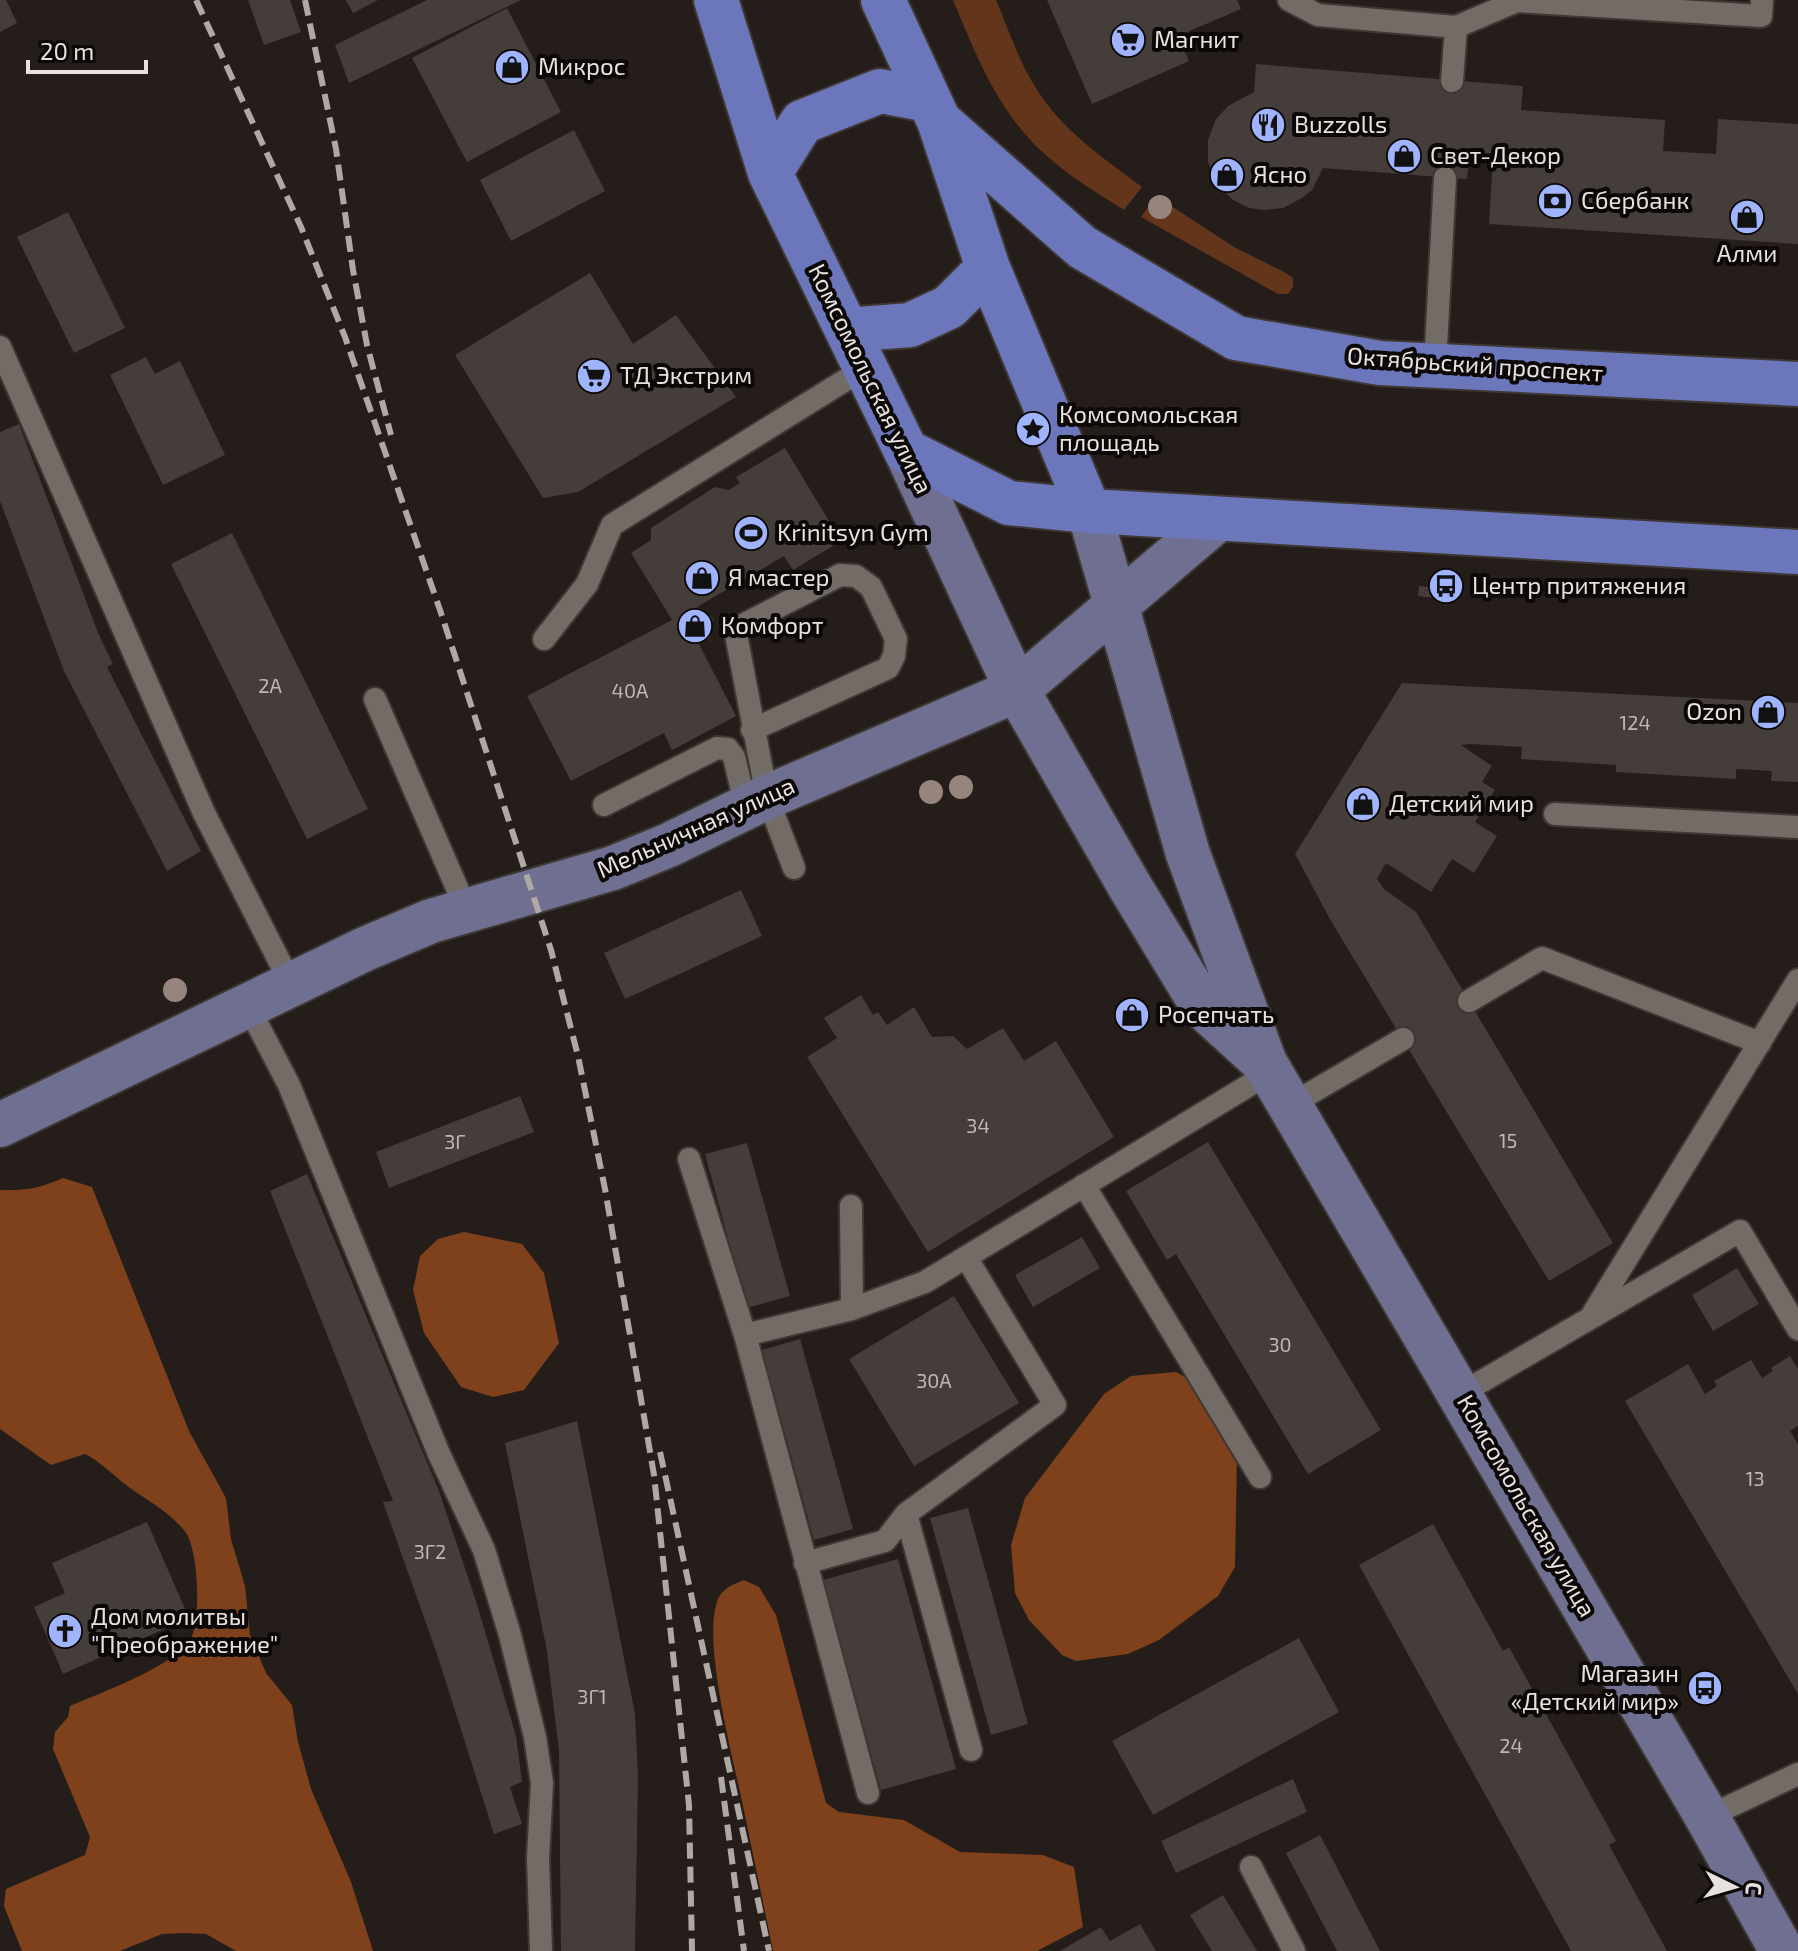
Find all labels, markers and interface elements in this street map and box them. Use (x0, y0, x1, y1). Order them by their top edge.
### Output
supermarket icon: Магнит (1109, 21, 1147, 59)
scale bar (28, 24, 146, 74)
place label: Магнит (1154, 24, 1239, 53)
text: 20 m (40, 36, 94, 65)
shop icon: Микрос (493, 48, 531, 86)
place label: Микрос (538, 51, 626, 80)
restaurant icon: Buzzolls (1249, 106, 1287, 144)
place label: Buzzolls (1294, 109, 1387, 138)
shop icon: Свет-Декор (1385, 137, 1423, 175)
place label: Свет-Декор (1430, 140, 1561, 169)
shop icon: Ясно (1208, 156, 1246, 194)
place label: Ясно (1253, 159, 1307, 188)
bank icon: Сбербанк (1536, 182, 1574, 220)
place label: Сбербанк (1581, 185, 1689, 214)
shop icon: Алми (1728, 198, 1766, 236)
place label: Алми (1717, 238, 1777, 267)
street label: Комсомольская улица (802, 259, 940, 498)
street label: Октябрьский проспект (1346, 340, 1604, 387)
supermarket icon: ТД Экстрим (575, 357, 613, 395)
place label: ТД Экстрим (620, 360, 752, 389)
place label: Комсомольская площадь (1059, 399, 1238, 456)
place icon: Комсомольская площадь (1014, 410, 1052, 448)
sports icon: Krinitsyn Gym (732, 514, 770, 552)
place label: Krinitsyn Gym (777, 517, 929, 546)
shop icon: Я мастер (683, 559, 721, 597)
place label: Я мастер (728, 562, 830, 591)
bus stop icon: Центр притяжения (1427, 567, 1465, 605)
place label: Центр притяжения (1472, 570, 1686, 599)
shop icon: Комфорт (676, 607, 714, 645)
place label: Комфорт (721, 610, 824, 639)
house number: 2А (258, 673, 282, 697)
house number: 40А (612, 678, 649, 702)
shop icon: Ozon (1749, 693, 1787, 731)
place label: Ozon (1686, 696, 1742, 725)
house number: 124 (1619, 710, 1651, 734)
street label: Мельничная улица (592, 770, 799, 884)
shop icon: Детский мир (1344, 785, 1382, 823)
place label: Детский мир (1389, 788, 1534, 817)
shop icon: Росепчать (1113, 996, 1151, 1034)
place label: Росепчать (1158, 999, 1274, 1028)
house number: 34 (966, 1113, 990, 1137)
house number: 15 (1499, 1128, 1517, 1152)
house number: 3Г (444, 1129, 466, 1153)
house number: 30 (1268, 1332, 1292, 1356)
house number: 30А (916, 1368, 952, 1392)
street label: Комсомольская улица (1451, 1389, 1603, 1622)
house number: 13 (1745, 1466, 1765, 1490)
house number: 3Г2 (414, 1539, 446, 1563)
place label: Дом молитвы "Преображение" (91, 1601, 278, 1658)
church icon: Дом молитвы "Преображение" (46, 1612, 84, 1650)
place label: Магазин «Детский мир» (1511, 1658, 1679, 1715)
bus stop icon: Магазин «Детский мир» (1686, 1669, 1724, 1707)
house number: 3Г1 (577, 1684, 607, 1708)
house number: 24 (1499, 1733, 1523, 1757)
north arrow (1694, 1847, 1774, 1927)
text: С (1741, 1881, 1768, 1896)

